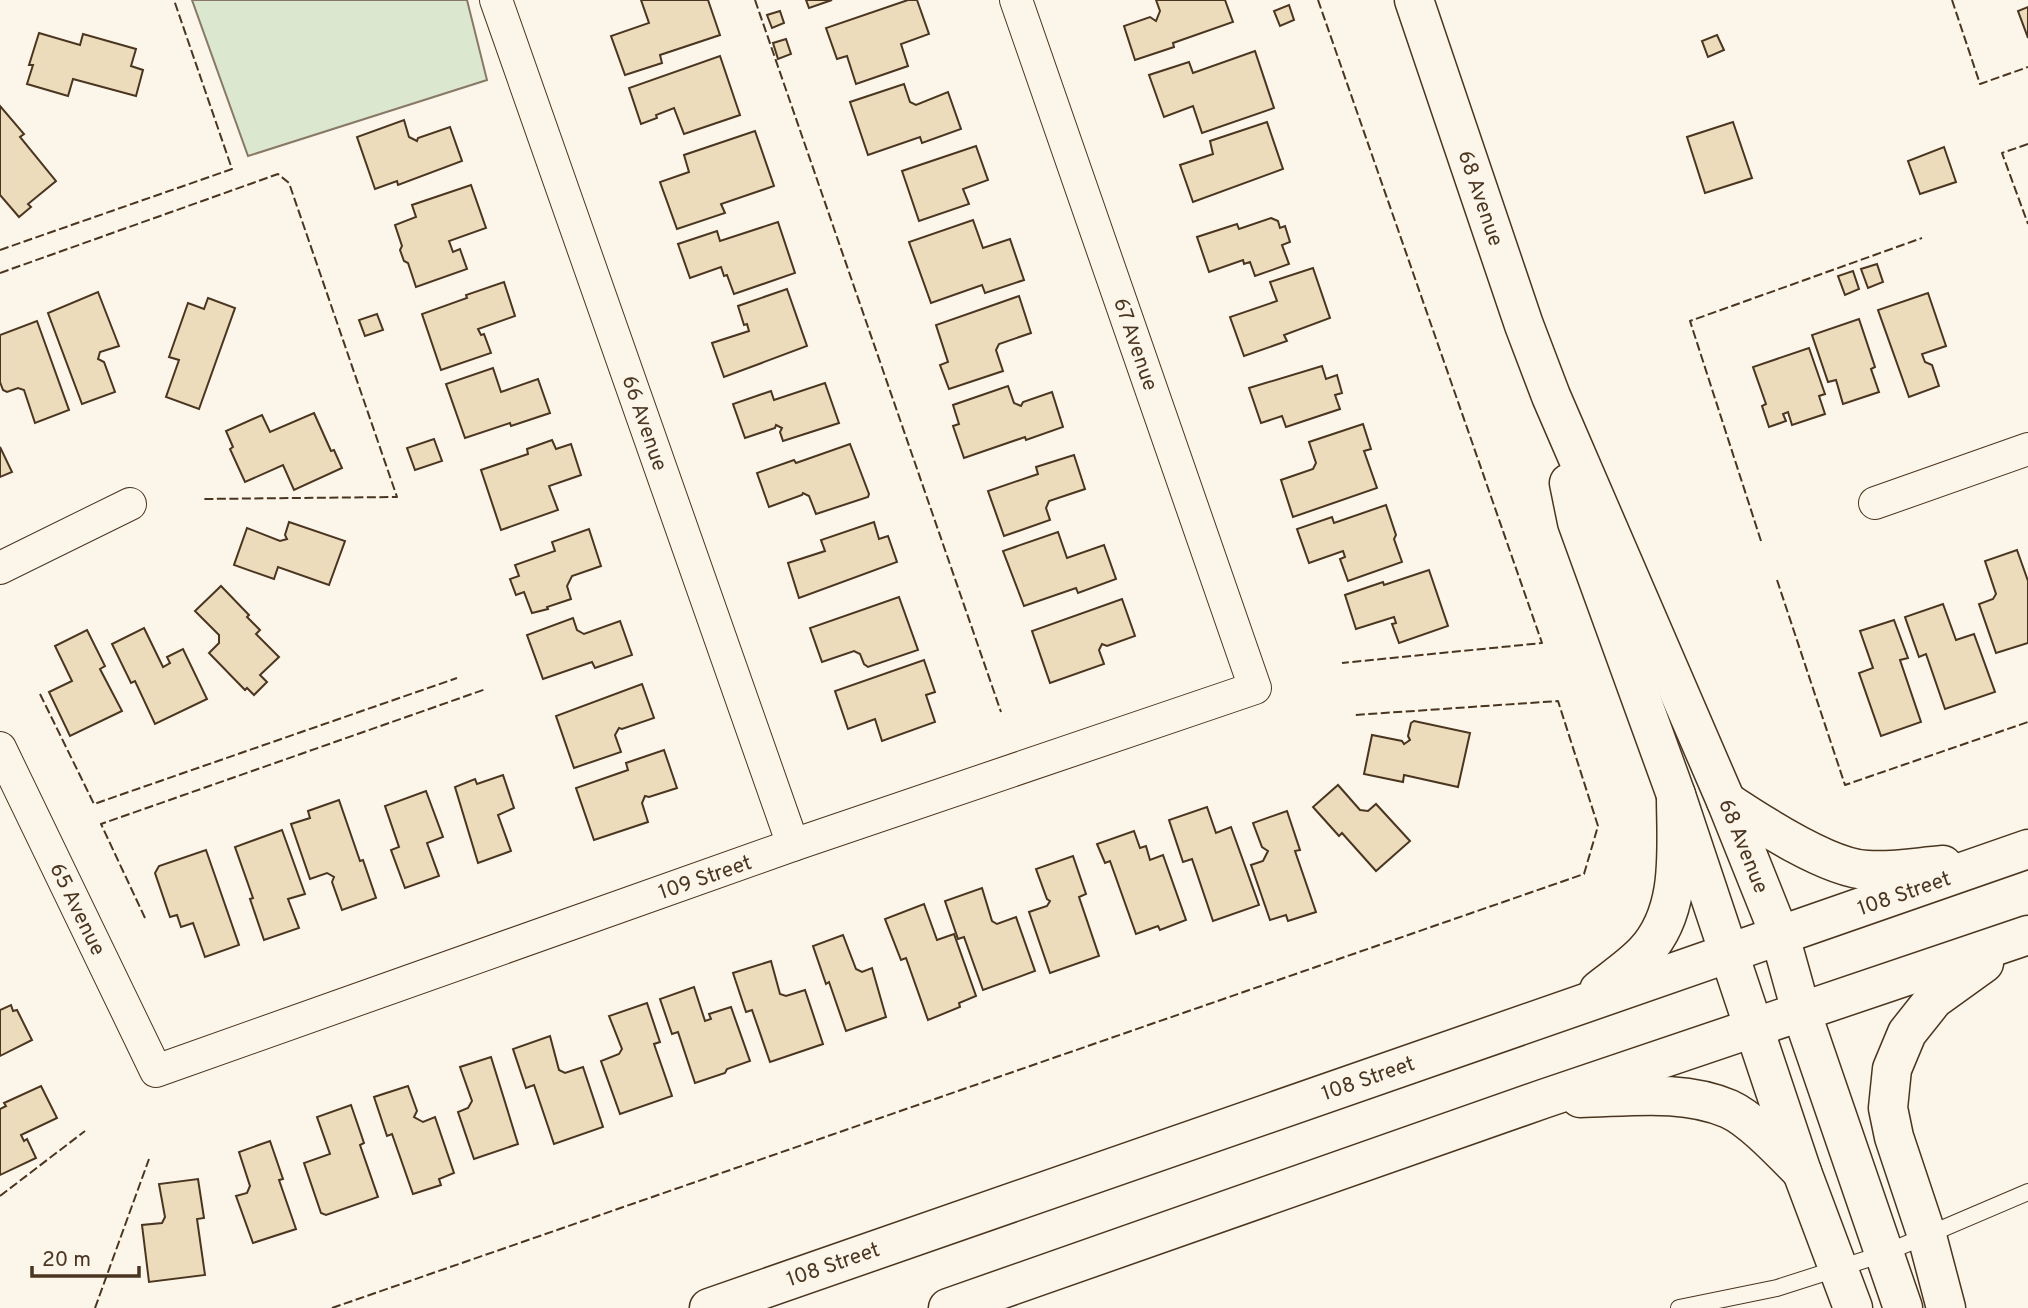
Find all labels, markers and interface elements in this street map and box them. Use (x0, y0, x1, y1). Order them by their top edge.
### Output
street label: 68 Avenue (1451, 147, 1509, 250)
street label: 67 Avenue (1106, 294, 1163, 395)
street label: 66 Avenue (615, 372, 673, 475)
street label: 68 Avenue (1711, 795, 1774, 898)
street label: 109 Street (655, 850, 756, 907)
street label: 65 Avenue (43, 859, 111, 960)
street label: 108 Street (1854, 866, 1955, 923)
street label: 108 Street (1318, 1051, 1419, 1108)
scale bar (32, 1234, 138, 1278)
street label: 108 Street (783, 1237, 884, 1294)
text: 20 m (42, 1247, 91, 1274)

